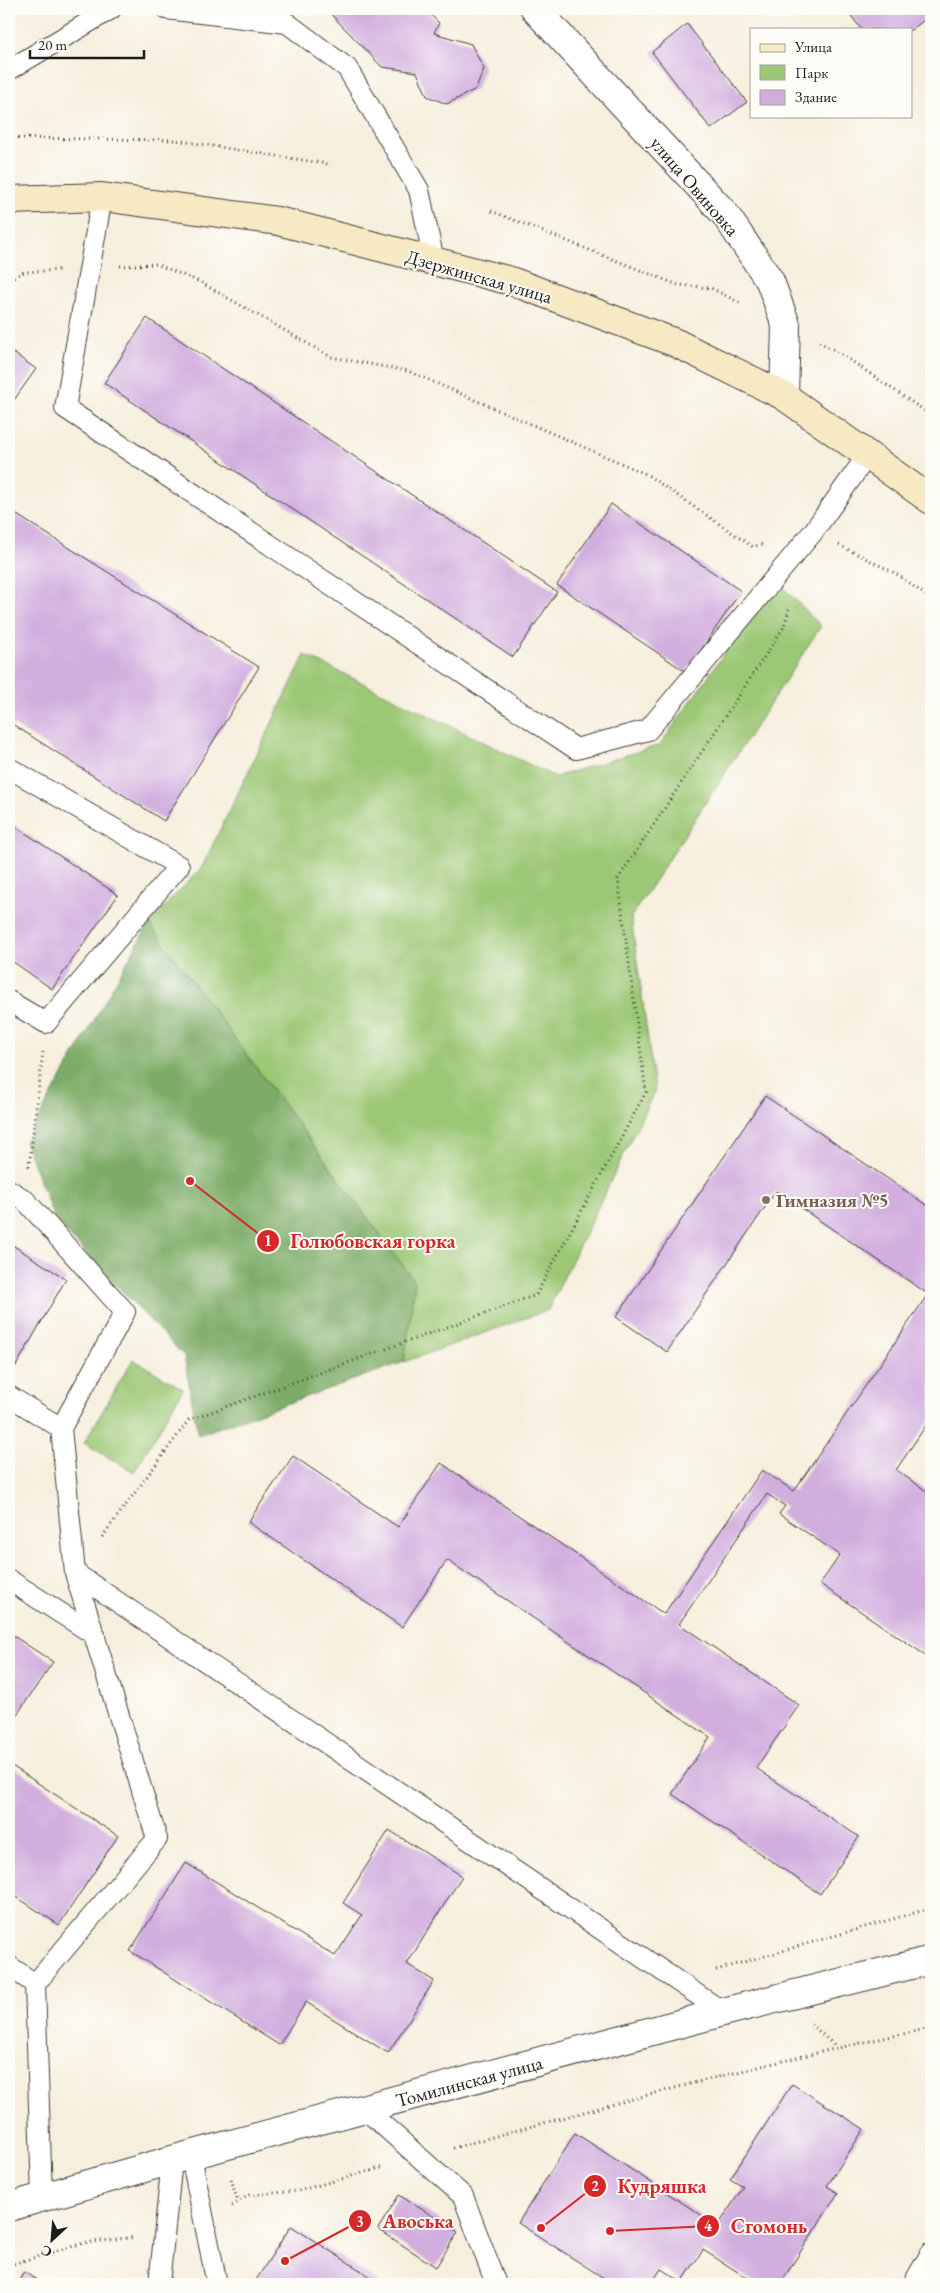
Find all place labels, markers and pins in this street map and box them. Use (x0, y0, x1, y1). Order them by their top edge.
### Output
place label: Гимназия №5 (776, 1188, 889, 1213)
marker: Гимназия №5 (760, 1194, 772, 1206)
callout: Голюбовская горка (255, 1224, 466, 1259)
callout: Кудряшка (582, 2168, 716, 2203)
callout: Авоська (347, 2204, 463, 2239)
callout: Сгомонь (696, 2208, 817, 2243)

